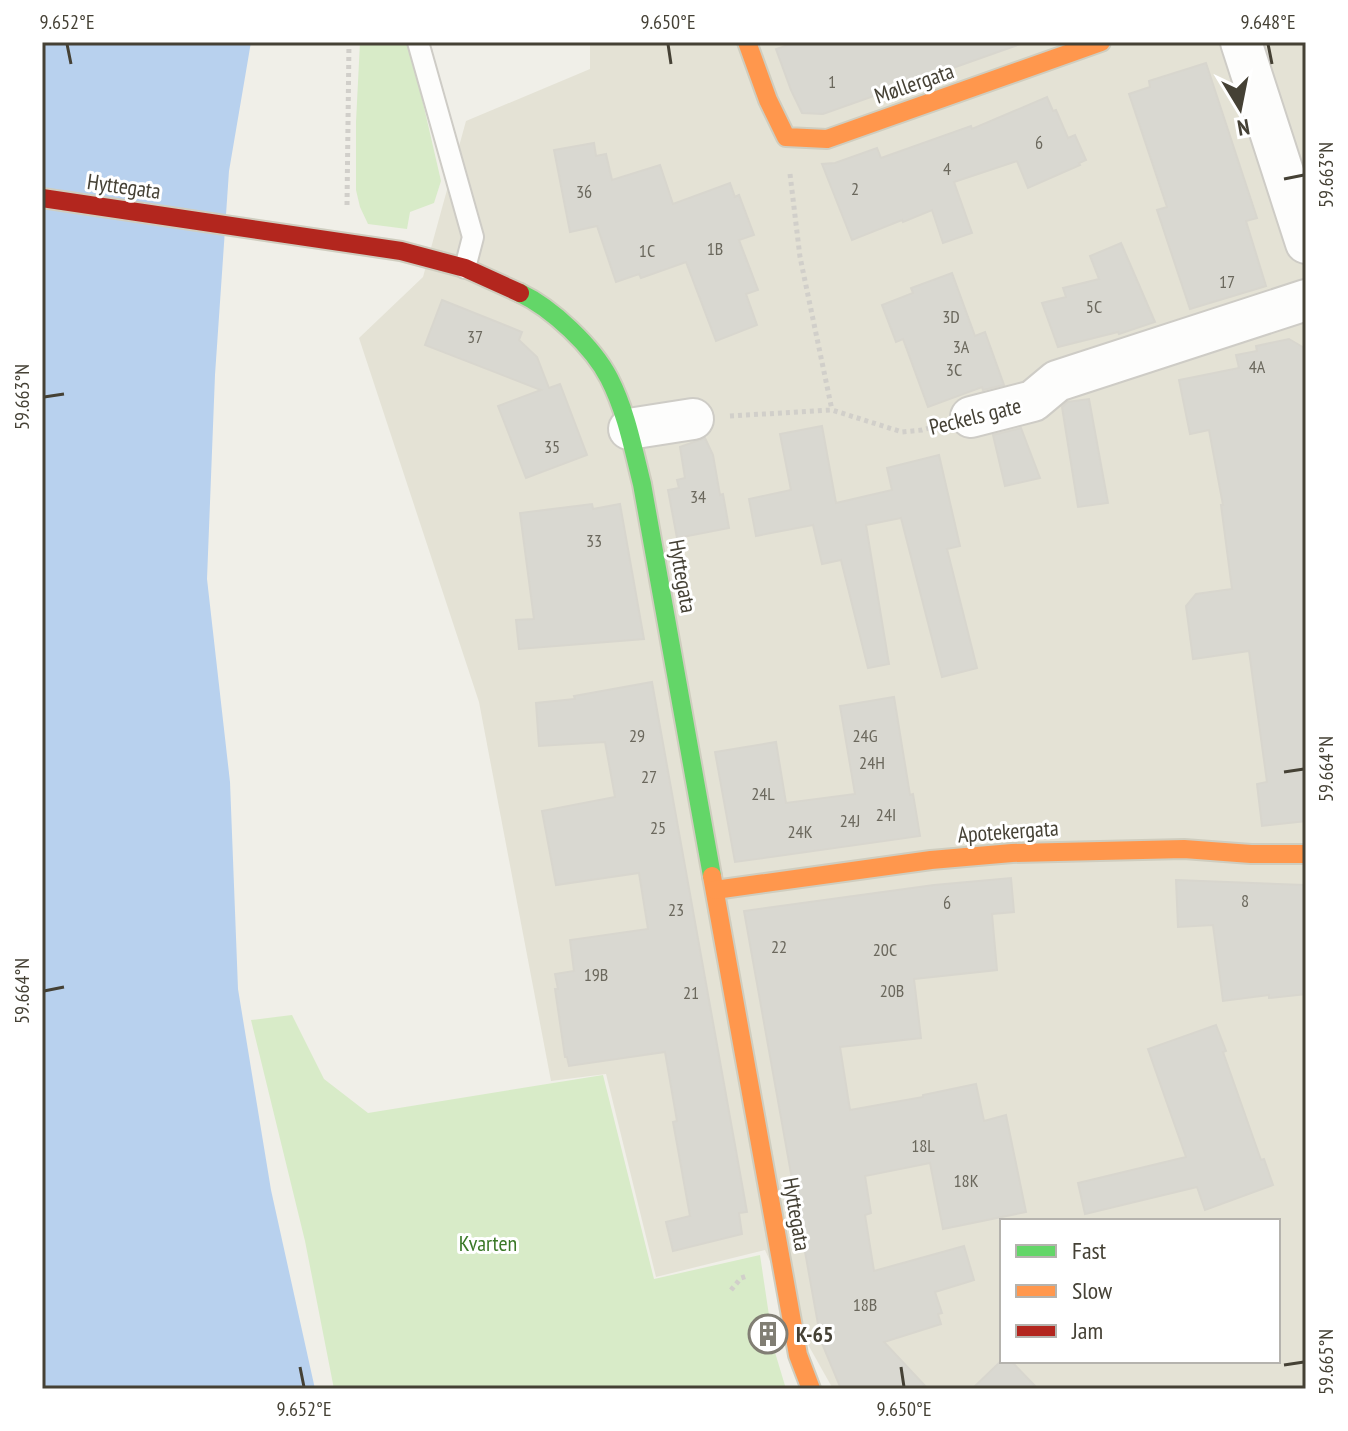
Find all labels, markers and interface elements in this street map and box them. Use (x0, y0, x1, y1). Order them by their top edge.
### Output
text: 9.652°E (40, 9, 94, 35)
text: 9.650°E (641, 9, 695, 35)
text: 9.648°E (1241, 9, 1295, 35)
street label: Møllergata (871, 56, 957, 110)
north arrow (1200, 68, 1280, 148)
house number: 1 (828, 70, 836, 93)
text: N (1235, 113, 1252, 143)
house number: 6 (1035, 131, 1043, 154)
text: 59.663°N (1313, 142, 1339, 208)
house number: 4 (943, 157, 951, 180)
street label: Hyttegata (85, 167, 163, 205)
house number: 2 (851, 177, 859, 200)
house number: 36 (576, 180, 592, 203)
house number: 1B (707, 237, 723, 260)
house number: 1C (639, 239, 655, 262)
house number: 17 (1219, 270, 1235, 293)
house number: 5C (1086, 295, 1102, 318)
house number: 3D (942, 305, 960, 328)
house number: 37 (467, 325, 483, 348)
house number: 3A (953, 335, 970, 358)
house number: 4A (1249, 355, 1266, 378)
house number: 3C (946, 358, 962, 381)
text: 59.663°N (9, 364, 35, 430)
street label: Peckels gate (926, 391, 1024, 441)
house number: 35 (544, 435, 560, 458)
house number: 34 (690, 485, 706, 508)
house number: 33 (586, 529, 602, 552)
street label: Hyttegata (663, 537, 703, 615)
house number: 29 (629, 724, 645, 747)
house number: 24G (852, 724, 878, 747)
text: 59.664°N (1313, 736, 1339, 802)
house number: 24H (859, 751, 885, 774)
house number: 27 (641, 765, 657, 788)
house number: 24L (751, 782, 775, 805)
house number: 24I (876, 803, 896, 826)
house number: 24J (840, 809, 860, 832)
street label: Apotekergata (957, 814, 1059, 848)
house number: 25 (650, 816, 666, 839)
house number: 24K (787, 820, 813, 843)
house number: 8 (1241, 889, 1249, 912)
house number: 6 (943, 891, 951, 914)
house number: 23 (668, 898, 684, 921)
house number: 22 (771, 935, 787, 958)
house number: 20C (873, 938, 897, 961)
text: 59.664°N (9, 958, 35, 1024)
house number: 19B (584, 963, 608, 986)
house number: 20B (880, 979, 904, 1002)
house number: 21 (683, 981, 699, 1004)
house number: 18L (911, 1134, 935, 1157)
house number: 18K (953, 1169, 979, 1192)
street label: Hyttegata (777, 1175, 817, 1253)
legend (1000, 1219, 1280, 1363)
park label: Kvarten (459, 1229, 517, 1257)
text: Fast (1072, 1235, 1107, 1266)
text: Slow (1072, 1275, 1113, 1306)
house number: 18B (853, 1293, 877, 1316)
building icon: K-65 (747, 1313, 789, 1355)
text: Jam (1071, 1315, 1103, 1346)
place label: K-65 (796, 1320, 834, 1348)
text: 59.665°N (1313, 1329, 1339, 1395)
text: 9.652°E (277, 1396, 331, 1422)
text: 9.650°E (877, 1396, 931, 1422)

